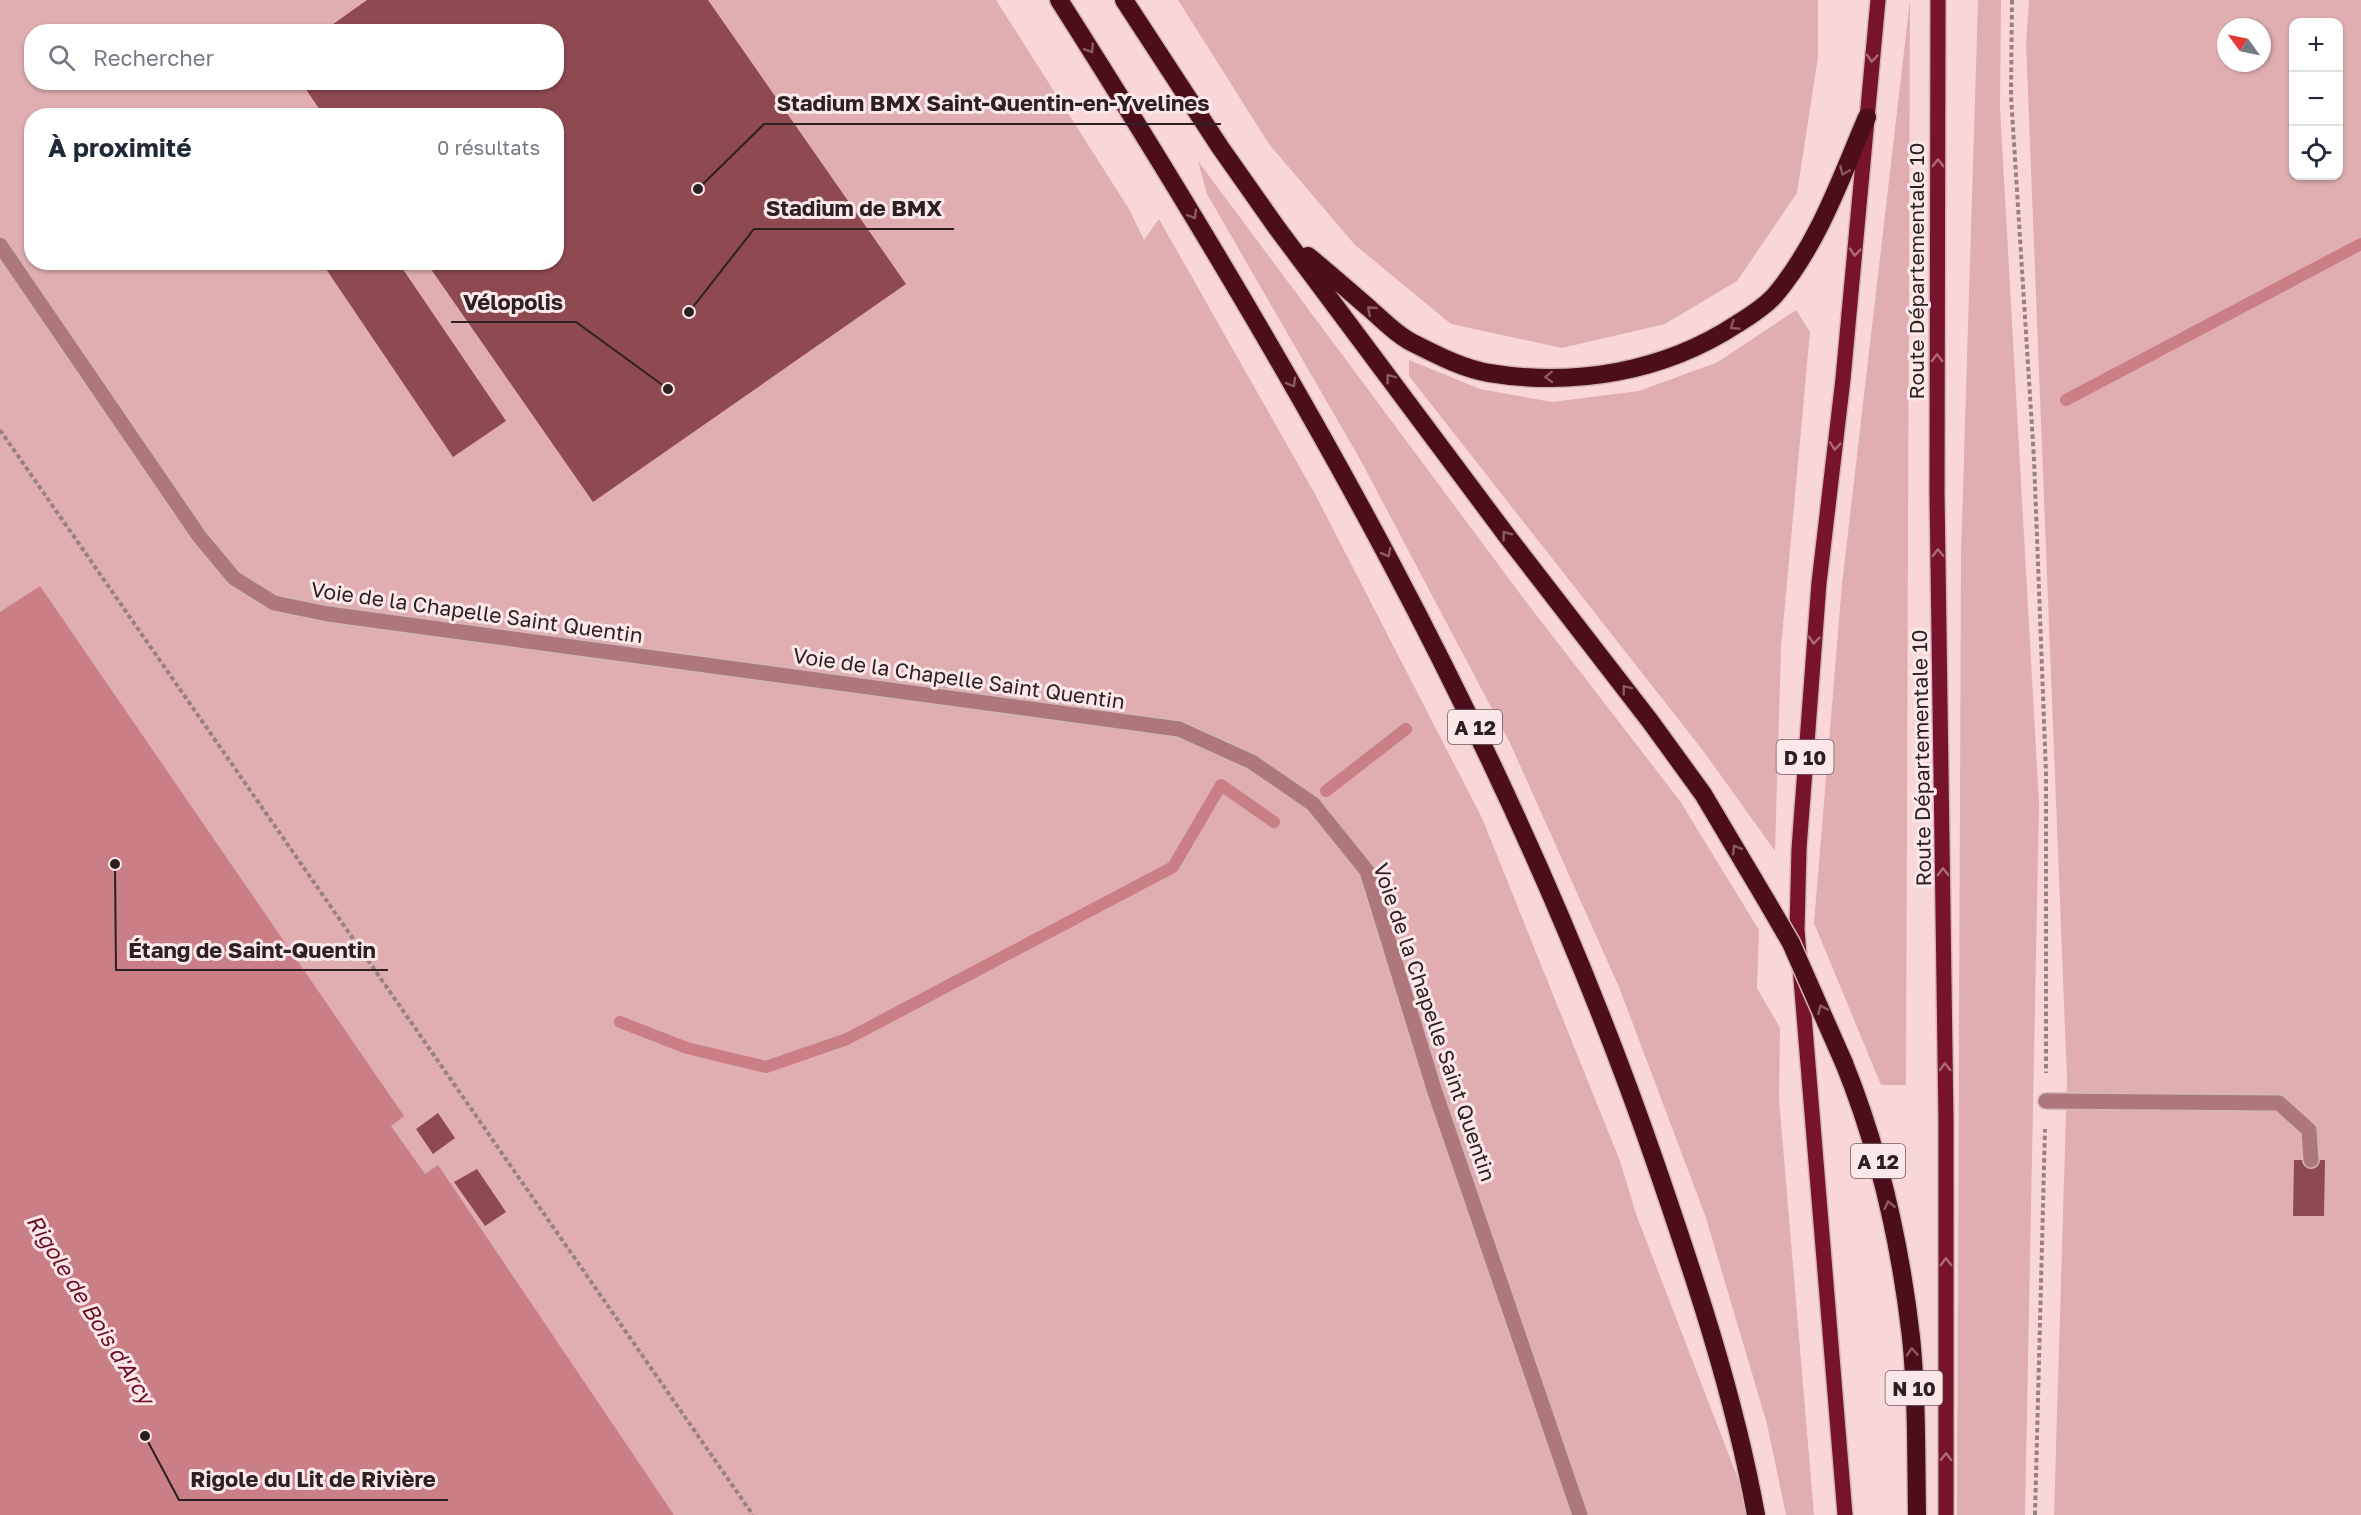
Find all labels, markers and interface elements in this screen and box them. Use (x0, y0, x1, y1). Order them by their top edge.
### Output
north arrow (2217, 18, 2271, 72)
map controls (2289, 18, 2343, 180)
button: + (2289, 18, 2343, 72)
search box (24, 24, 564, 90)
icon: search (45, 41, 78, 74)
one-way arrow (1083, 42, 1094, 53)
text: Rechercher (93, 44, 214, 71)
one-way arrow (1866, 54, 1879, 63)
button: − (2289, 72, 2343, 126)
callout: Stadium BMX Saint-Quentin-en-Yvelines (764, 84, 1221, 124)
text: Stadium BMX Saint-Quentin-en-Yvelines (776, 89, 1210, 116)
button: locate (2289, 126, 2343, 180)
text: À proximité (48, 132, 192, 163)
text: 0 résultats (437, 135, 540, 159)
street label: Route Départementale 10 (1903, 143, 1929, 399)
one-way arrow (1932, 158, 1944, 167)
one-way arrow (1839, 164, 1851, 175)
callout: Stadium de BMX (754, 189, 954, 229)
text: Stadium de BMX (766, 194, 942, 221)
one-way arrow (1185, 209, 1197, 219)
one-way arrow (1849, 248, 1862, 257)
callout: Vélopolis (451, 282, 576, 322)
text: Vélopolis (463, 288, 563, 315)
one-way arrow (1367, 307, 1378, 318)
one-way arrow (1729, 319, 1740, 330)
one-way arrow (1931, 353, 1943, 362)
one-way arrow (1544, 371, 1553, 384)
one-way arrow (1387, 374, 1398, 385)
one-way arrow (1285, 377, 1296, 387)
one-way arrow (1830, 442, 1842, 451)
one-way arrow (1503, 530, 1514, 541)
one-way arrow (1380, 547, 1391, 557)
one-way arrow (1932, 548, 1945, 557)
street label: Voie de la Chapelle Saint Quentin (309, 576, 645, 648)
street label: Route Départementale 10 (1906, 629, 1936, 887)
one-way arrow (1808, 636, 1821, 645)
street label: Voie de la Chapelle Saint Quentin (791, 642, 1127, 714)
one-way arrow (1622, 685, 1633, 696)
road number: A 12 (1448, 710, 1502, 744)
road number: D 10 (1776, 740, 1834, 774)
one-way arrow (1732, 845, 1744, 855)
street label: Voie de la Chapelle Saint Quentin (1368, 859, 1502, 1185)
one-way arrow (1937, 867, 1949, 876)
callout: Étang de Saint-Quentin (116, 930, 388, 970)
text: Étang de Saint-Quentin (128, 936, 376, 963)
one-way arrow (1817, 1004, 1829, 1015)
one-way arrow (1939, 1062, 1952, 1071)
road number: A 12 (1851, 1144, 1905, 1178)
one-way arrow (1883, 1200, 1896, 1210)
water label: Rigole de Bois d'Arcy (22, 1209, 162, 1411)
one-way arrow (1940, 1257, 1953, 1266)
one-way arrow (1905, 1347, 1918, 1356)
road number: N 10 (1886, 1371, 1942, 1405)
one-way arrow (1940, 1452, 1952, 1461)
callout: Rigole du Lit de Rivière (179, 1460, 448, 1500)
text: Rigole du Lit de Rivière (190, 1465, 436, 1492)

